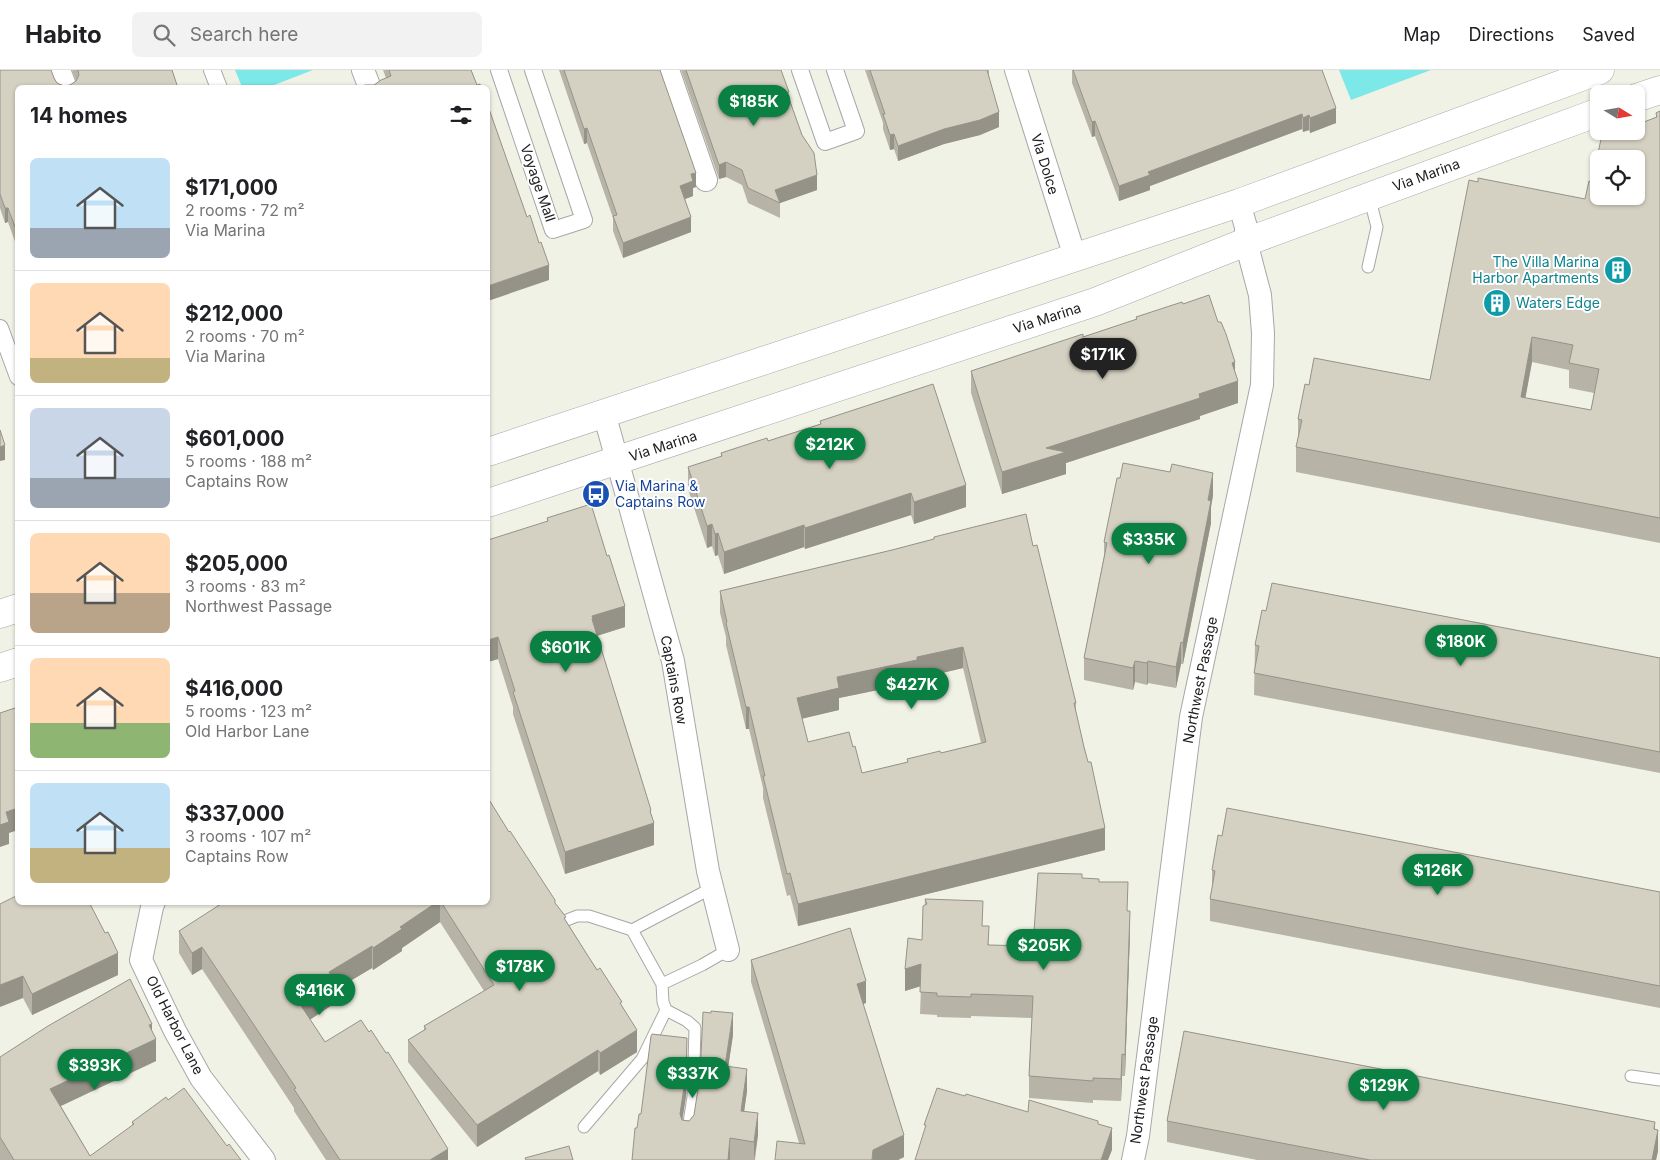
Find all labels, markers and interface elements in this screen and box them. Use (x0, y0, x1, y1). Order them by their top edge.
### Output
search box (132, 12, 482, 57)
text: Habito (25, 20, 102, 49)
icon: search (150, 21, 178, 49)
text: Search here (190, 23, 298, 46)
text: Map (1403, 24, 1441, 45)
text: Directions (1469, 24, 1554, 45)
text: Saved (1582, 24, 1635, 45)
pin: $185K (719, 85, 789, 127)
north arrow (1590, 85, 1645, 140)
map controls (1590, 85, 1645, 205)
text: $185K (729, 91, 779, 111)
icon: filters (447, 101, 475, 129)
text: 14 homes (30, 103, 128, 128)
street label: Via Dolce (1028, 131, 1063, 196)
street label: Voyage Mall (517, 142, 560, 224)
button: locate (1590, 150, 1645, 205)
street label: Via Marina (1390, 155, 1462, 195)
text: $171,000 (185, 175, 278, 200)
icon: home (70, 178, 130, 238)
text: 2 rooms · 72 m² (185, 200, 305, 220)
text: Via Marina (185, 220, 265, 240)
place label: The Villa Marina Harbor Apartments (1472, 253, 1599, 286)
building icon: The Villa Marina Harbor Apartments (1603, 255, 1633, 285)
building icon: Waters Edge (1482, 288, 1512, 318)
place label: Waters Edge (1516, 294, 1600, 311)
street label: Via Marina (1011, 299, 1083, 336)
text: $212,000 (185, 301, 283, 326)
icon: home (70, 303, 130, 363)
text: 2 rooms · 70 m² (185, 326, 305, 346)
pin: $171K (1068, 338, 1138, 380)
text: $171K (1080, 344, 1126, 364)
text: Via Marina (185, 346, 265, 366)
text: $601,000 (185, 426, 284, 451)
street label: Via Marina (627, 427, 699, 464)
icon: home (70, 428, 130, 488)
pin: $212K (795, 428, 865, 470)
text: $212K (805, 434, 855, 454)
text: 5 rooms · 188 m² (185, 451, 312, 471)
text: Captains Row (185, 471, 289, 491)
place label: Via Marina & Captains Row (615, 477, 706, 510)
bus stop icon: Via Marina & Captains Row (581, 479, 611, 509)
pin: $335K (1114, 522, 1184, 565)
text: $335K (1123, 529, 1175, 549)
text: $205,000 (185, 551, 288, 576)
icon: home (70, 553, 130, 613)
text: 3 rooms · 83 m² (185, 576, 306, 596)
text: Northwest Passage (185, 596, 332, 616)
street label: Northwest Passage (1179, 615, 1220, 745)
pin: $180K (1426, 624, 1496, 667)
pin: $601K (531, 630, 601, 673)
text: $180K (1436, 631, 1486, 651)
street label: Captains Row (658, 634, 691, 726)
text: $601K (541, 637, 591, 657)
pin: $427K (877, 668, 947, 710)
text: $427K (886, 674, 938, 694)
text: $416,000 (185, 676, 283, 701)
icon: home (70, 678, 130, 738)
text: 5 rooms · 123 m² (185, 701, 312, 721)
text: Old Harbor Lane (185, 721, 309, 741)
text: $337,000 (185, 801, 284, 826)
icon: home (70, 803, 130, 863)
text: 3 rooms · 107 m² (185, 826, 311, 846)
text: Captains Row (185, 846, 289, 866)
pin: $126K (1403, 854, 1473, 896)
text: $126K (1413, 860, 1463, 880)
pin: $205K (1009, 928, 1079, 971)
text: $205K (1017, 935, 1071, 955)
pin: $178K (485, 950, 555, 992)
text: $178K (496, 956, 544, 976)
street label: Old Harbor Lane (143, 972, 208, 1077)
pin: $416K (285, 974, 355, 1016)
text: $416K (295, 980, 345, 1000)
street label: Northwest Passage (1126, 1015, 1161, 1145)
pin: $393K (60, 1048, 130, 1091)
text: $393K (68, 1055, 122, 1075)
pin: $337K (658, 1056, 728, 1099)
text: $337K (667, 1063, 719, 1083)
pin: $129K (1349, 1068, 1419, 1111)
text: $129K (1359, 1075, 1409, 1095)

